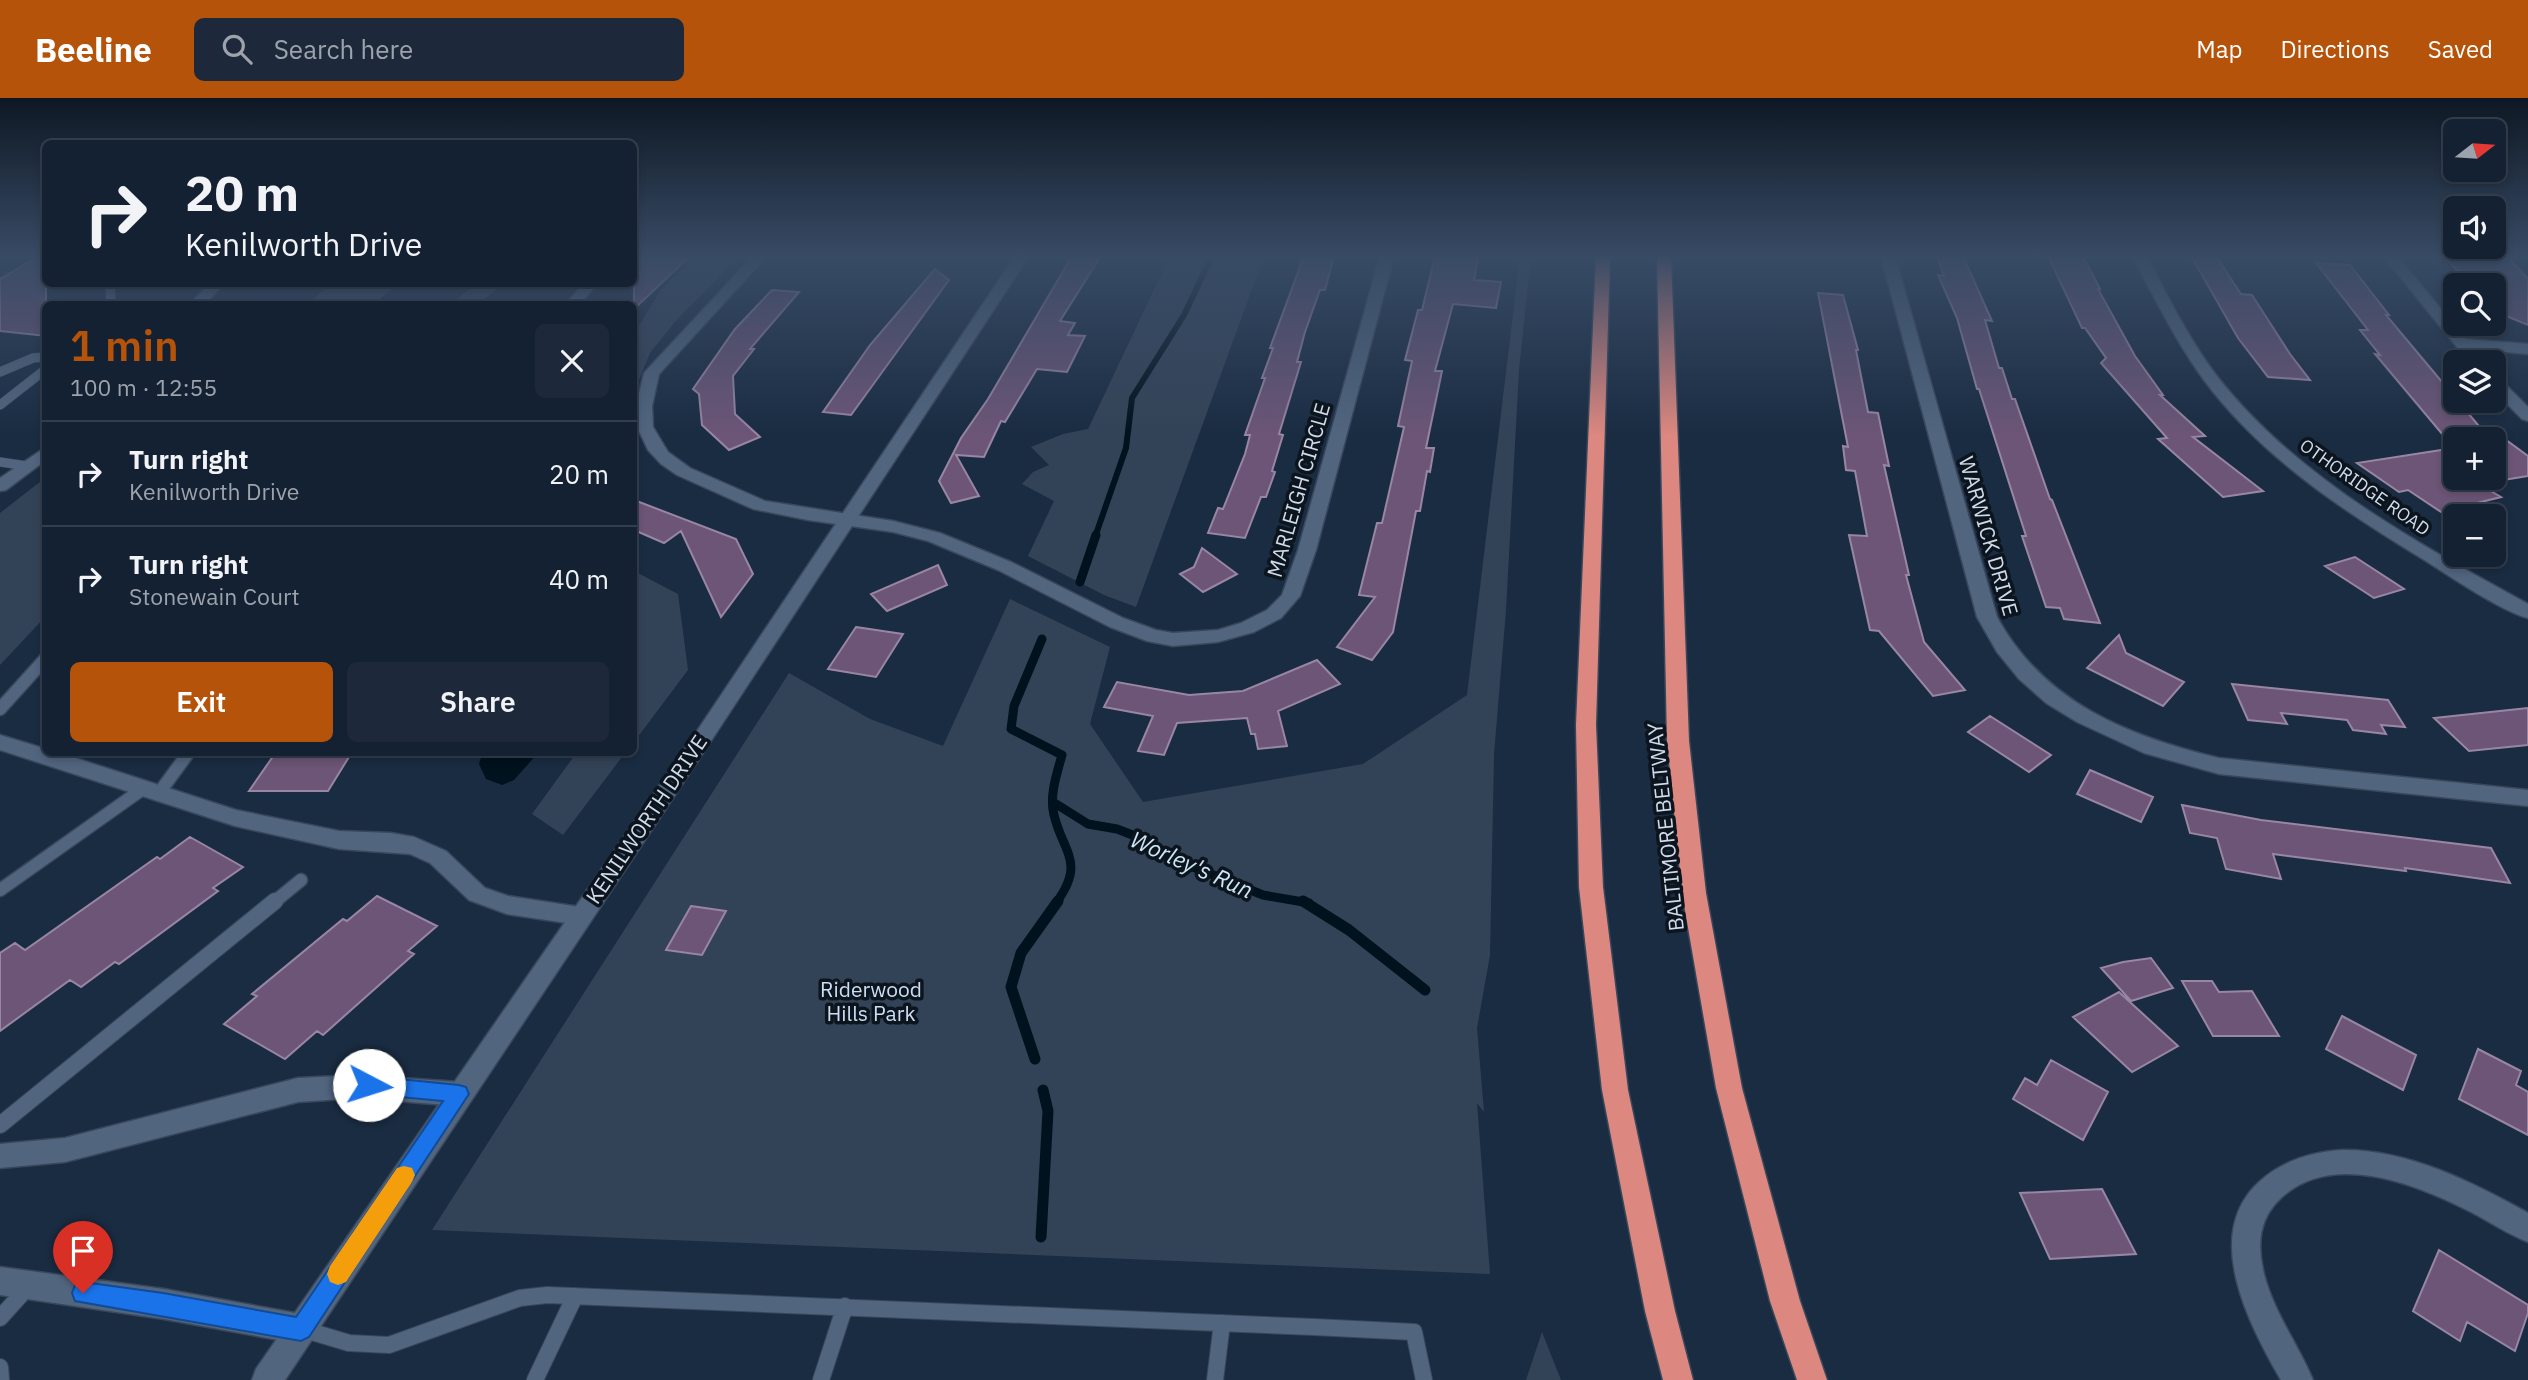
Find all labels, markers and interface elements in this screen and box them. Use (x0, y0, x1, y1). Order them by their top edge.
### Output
search box (194, 18, 684, 81)
text: Beeline (35, 28, 152, 71)
icon: search (218, 30, 256, 68)
text: Search here (274, 32, 413, 66)
text: Map (2196, 33, 2242, 65)
text: Directions (2280, 33, 2390, 65)
text: Saved (2428, 33, 2493, 65)
north arrow (2443, 119, 2506, 182)
map controls (2443, 119, 2506, 567)
text: 20 m (185, 161, 299, 224)
icon: right (70, 168, 161, 259)
button: sound (2443, 196, 2506, 259)
text: Kenilworth Drive (185, 223, 422, 265)
button: search (2443, 273, 2506, 336)
text: 1 min (70, 318, 179, 373)
button: close (535, 324, 609, 398)
button: layers (2443, 350, 2506, 413)
text: 100 m · 12:55 (70, 372, 217, 402)
street label: MARLEIGH CIRCLE (1260, 400, 1336, 580)
button: + (2443, 427, 2506, 490)
street label: OTHORIDGE ROAD (2295, 434, 2435, 540)
text: Turn right (129, 442, 248, 476)
street label: WARWICK DRIVE (1953, 453, 2025, 619)
icon: right (70, 455, 108, 493)
text: 20 m (549, 457, 609, 491)
text: Kenilworth Drive (129, 476, 300, 506)
button: − (2443, 504, 2506, 567)
text: Turn right (129, 547, 248, 581)
icon: right (70, 560, 108, 598)
text: 40 m (549, 562, 609, 596)
text: Stonewain Court (129, 581, 300, 611)
button: Exit (70, 662, 333, 742)
button: Share (347, 662, 609, 742)
street label: BALTIMORE BELTWAY (1640, 721, 1690, 933)
street label: KENILWORTH DRIVE (579, 729, 713, 909)
water label: Worley's Run (1126, 824, 1258, 904)
park label: Riderwood Hills Park (820, 975, 922, 1027)
position arrow (332, 1048, 406, 1122)
pin (53, 1221, 113, 1293)
icon: arrive (64, 1232, 102, 1270)

